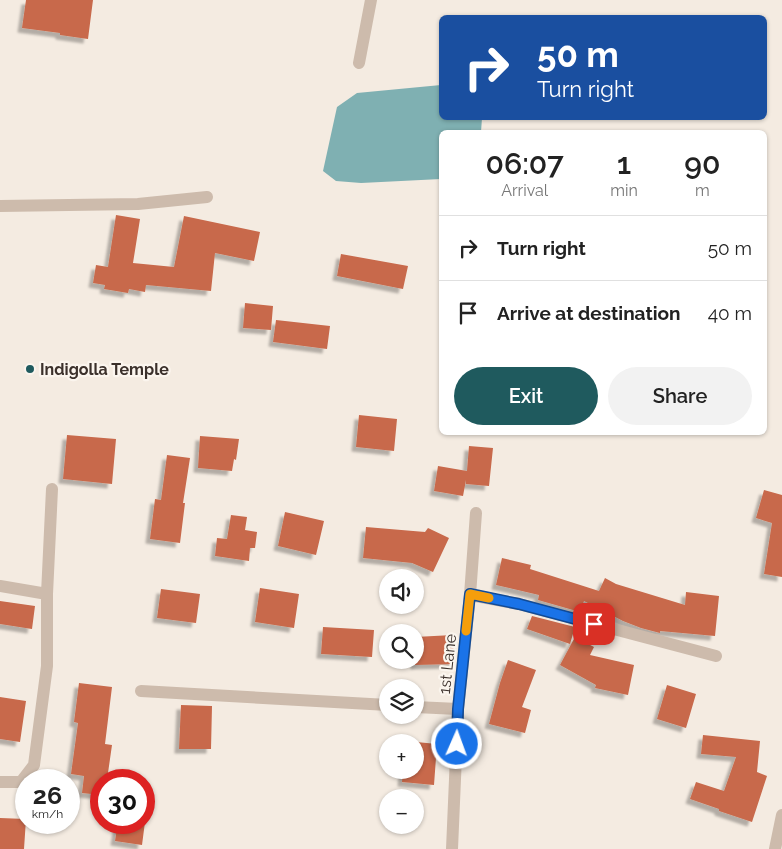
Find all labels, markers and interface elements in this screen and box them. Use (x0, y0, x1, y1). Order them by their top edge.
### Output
text: 50 m (537, 34, 619, 75)
icon: right (454, 35, 519, 100)
text: Turn right (537, 76, 634, 102)
text: 06:07 (486, 146, 564, 181)
text: 1 (617, 146, 631, 181)
text: 90 (684, 146, 720, 181)
text: Arrival (501, 181, 548, 200)
text: min (610, 181, 638, 200)
text: m (695, 181, 710, 200)
icon: right (454, 234, 482, 262)
text: Turn right (497, 237, 586, 259)
text: 50 m (708, 237, 752, 259)
icon: arrive (454, 299, 482, 327)
text: Arrive at destination (497, 302, 681, 324)
text: 40 m (708, 302, 752, 324)
place label: Indigolla Temple (40, 360, 169, 379)
marker: Indigolla Temple (24, 363, 36, 375)
button: Exit (454, 367, 598, 425)
button: Share (608, 367, 752, 425)
map controls (379, 569, 424, 834)
button: sound (379, 569, 424, 614)
pin (573, 603, 615, 645)
icon: arrive (580, 610, 608, 638)
button: search (379, 624, 424, 669)
street label: 1st Lane (435, 633, 460, 695)
button: layers (379, 679, 424, 724)
position arrow (430, 717, 482, 769)
button: + (379, 734, 424, 779)
speed limit sign: 30 (90, 769, 155, 834)
text: 26 (33, 780, 62, 810)
button: − (379, 789, 424, 834)
text: km/h (32, 807, 63, 821)

